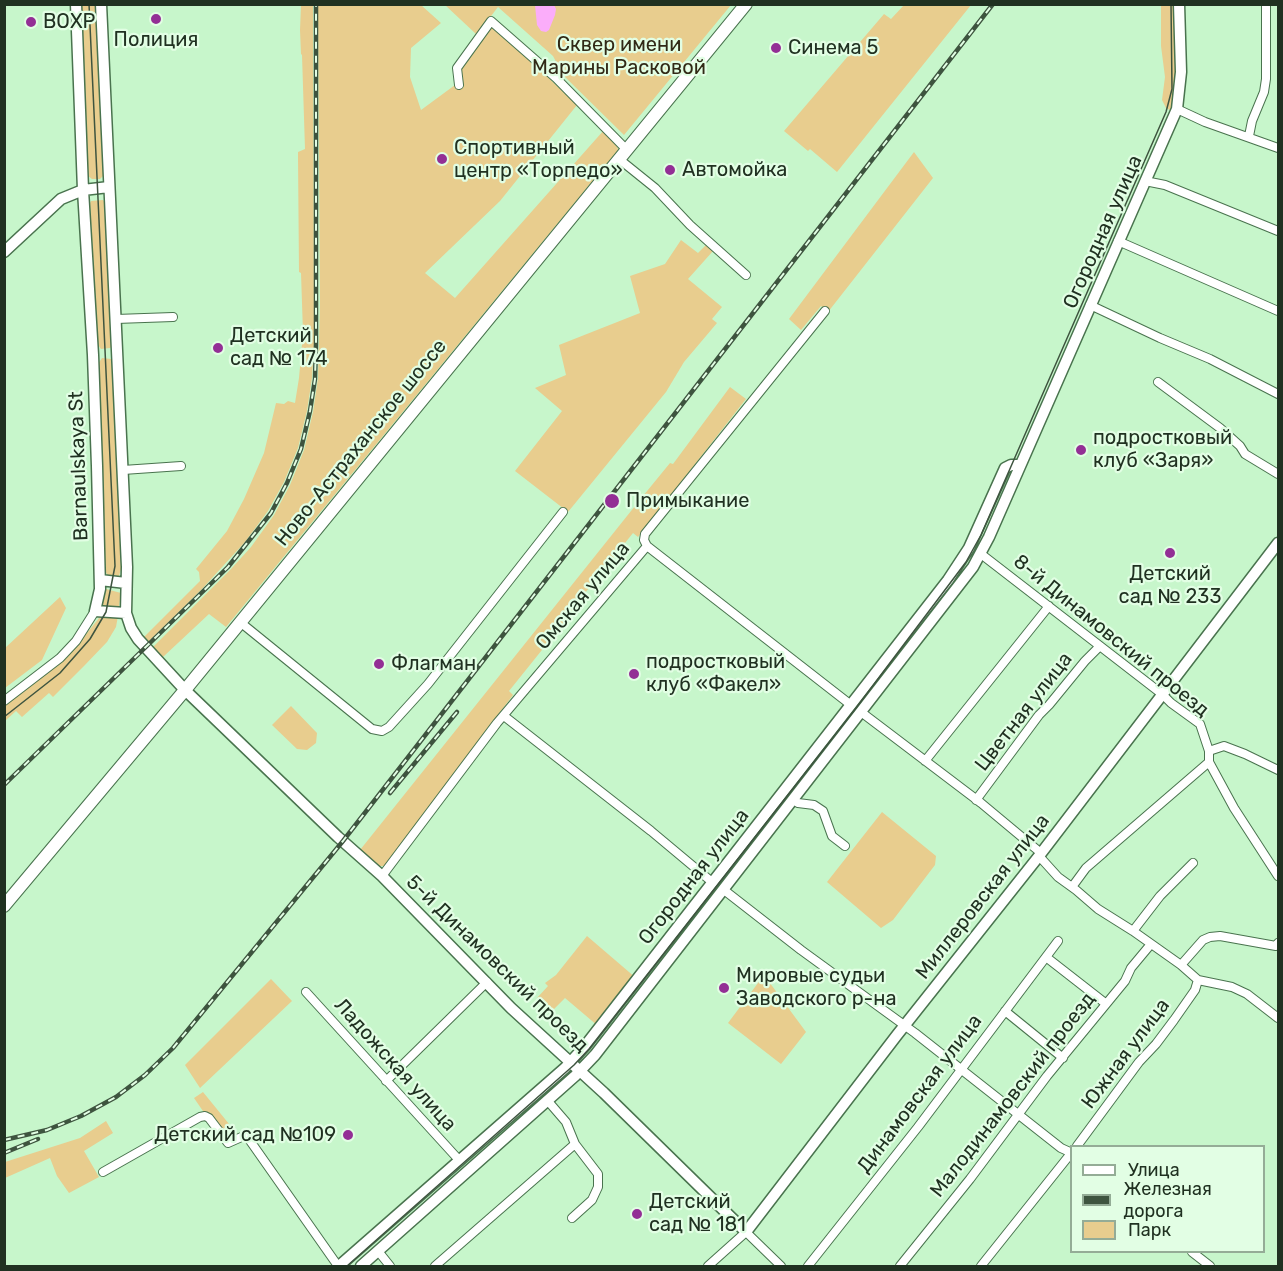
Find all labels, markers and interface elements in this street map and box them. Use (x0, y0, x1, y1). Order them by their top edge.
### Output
place label: ВОХР (43, 10, 95, 34)
marker: Полиция (149, 12, 163, 26)
marker: ВОХР (24, 15, 38, 29)
place label: Полиция (114, 28, 198, 52)
park label: Сквер имени Марины Расковой (532, 33, 706, 80)
place label: Синема 5 (788, 36, 878, 60)
marker: Синема 5 (769, 41, 783, 55)
place label: Спортивный центр «Торпедо» (454, 136, 623, 183)
marker: Спортивный центр «Торпедо» (435, 152, 449, 166)
street label: Огородная улица (1058, 152, 1148, 312)
place label: Автомойка (682, 158, 787, 182)
marker: Автомойка (663, 163, 677, 177)
place label: Детский сад № 174 (230, 324, 328, 371)
street label: Ново-Астраханское шоссе (270, 335, 452, 551)
marker: Детский сад № 174 (211, 341, 225, 355)
street label: Barnaulskaya St (64, 391, 94, 541)
place label: подростковый клуб «Заря» (1093, 426, 1232, 473)
marker: подростковый клуб «Заря» (1074, 443, 1088, 457)
place label: Примыкание (626, 489, 749, 513)
marker: Примыкание (603, 492, 621, 510)
street label: Омская улица (531, 537, 635, 655)
marker: Детский сад № 233 (1163, 546, 1177, 560)
street label: 8-й Динамовский проезд (1008, 550, 1214, 722)
place label: Детский сад № 233 (1119, 562, 1221, 609)
street label: Цветная улица (970, 648, 1078, 776)
place label: подростковый клуб «Факел» (646, 650, 785, 697)
place label: Флагман (391, 652, 476, 676)
marker: Флагман (372, 657, 386, 671)
marker: подростковый клуб «Факел» (627, 667, 641, 681)
street label: Огородная улица (634, 804, 754, 950)
street label: Миллеровская улица (911, 810, 1055, 984)
street label: 5-й Динамовский проезд (401, 871, 593, 1057)
place label: Мировые судьи Заводского р-на (736, 964, 897, 1011)
marker: Мировые судьи Заводского р-на (717, 981, 731, 995)
street label: Малодинамовский проезд (926, 988, 1100, 1202)
street label: Ладожская улица (329, 994, 461, 1136)
street label: Южная улица (1077, 994, 1175, 1114)
street label: Динамовская улица (853, 1010, 987, 1178)
place label: Детский сад №109 (154, 1123, 336, 1147)
marker: Детский сад №109 (341, 1128, 355, 1142)
legend (1070, 1145, 1265, 1253)
text: Улица (1128, 1159, 1180, 1181)
text: Железная дорога (1123, 1178, 1212, 1222)
place label: Детский сад № 181 (649, 1190, 746, 1237)
marker: Детский сад № 181 (630, 1207, 644, 1221)
text: Парк (1128, 1219, 1171, 1241)

